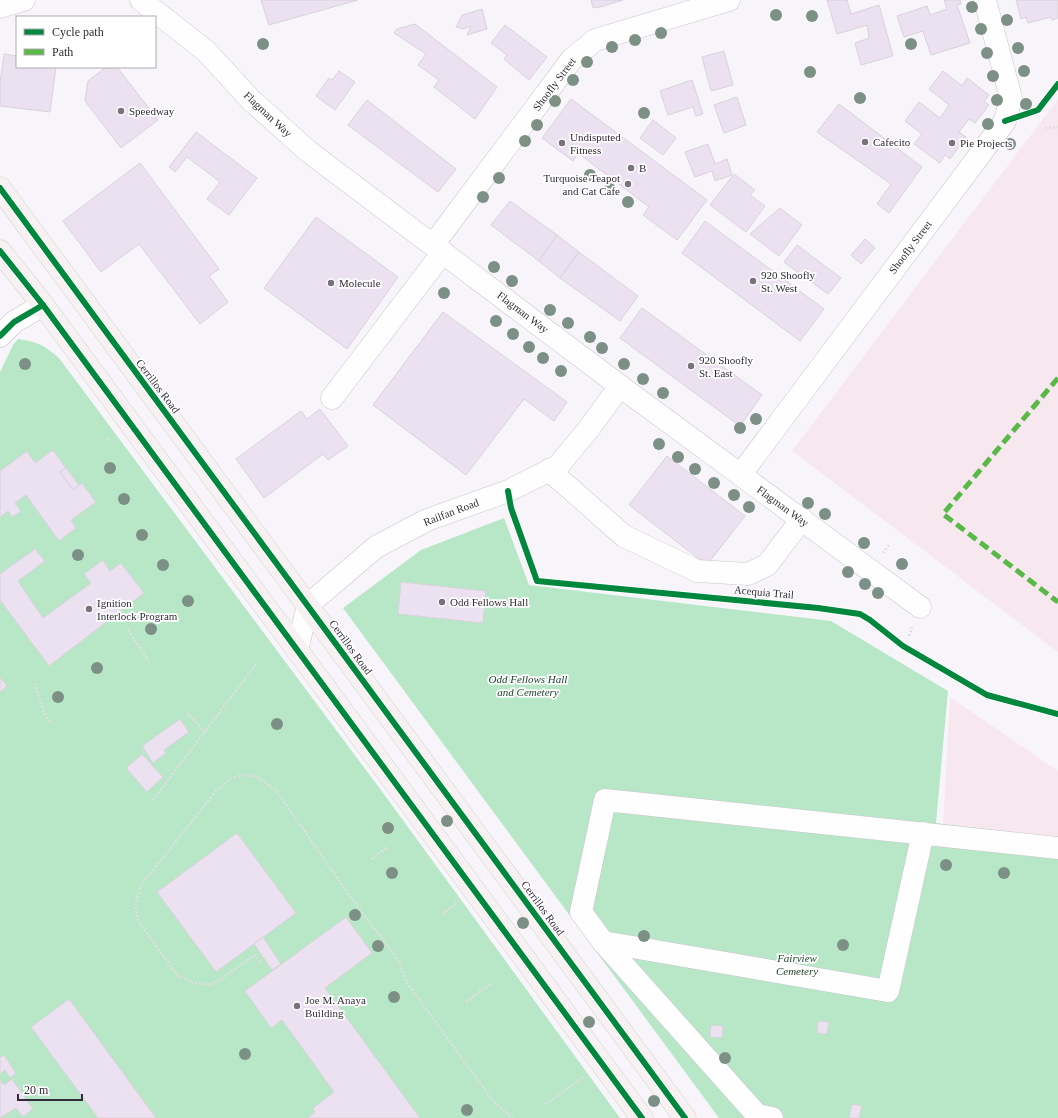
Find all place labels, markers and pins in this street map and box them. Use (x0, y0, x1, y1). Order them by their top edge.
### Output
place label: Speedway (129, 105, 175, 117)
marker: Speedway (116, 106, 126, 116)
place label: Undisputed Fitness (570, 131, 621, 156)
place label: Cafecito (873, 136, 911, 148)
marker: Cafecito (860, 137, 870, 147)
place label: Pie Projects (960, 137, 1012, 149)
marker: Undisputed Fitness (557, 138, 567, 148)
marker: Pie Projects (947, 138, 957, 148)
place label: B (639, 162, 646, 174)
marker: B (626, 163, 636, 173)
place label: Turquoise Teapot and Cat Cafe (543, 172, 620, 197)
marker: Turquoise Teapot and Cat Cafe (623, 179, 633, 189)
place label: 920 Shoofly St. West (761, 269, 816, 294)
marker: 920 Shoofly St. West (748, 276, 758, 286)
place label: Molecule (339, 277, 381, 289)
marker: Molecule (326, 278, 336, 288)
place label: 920 Shoofly St. East (699, 354, 754, 379)
marker: 920 Shoofly St. East (686, 361, 696, 371)
place label: Odd Fellows Hall (450, 596, 528, 608)
place label: Ignition Interlock Program (97, 597, 178, 622)
marker: Odd Fellows Hall (437, 597, 447, 607)
marker: Ignition Interlock Program (84, 604, 94, 614)
place label: Joe M. Anaya Building (305, 994, 366, 1019)
marker: Joe M. Anaya Building (292, 1001, 302, 1011)

